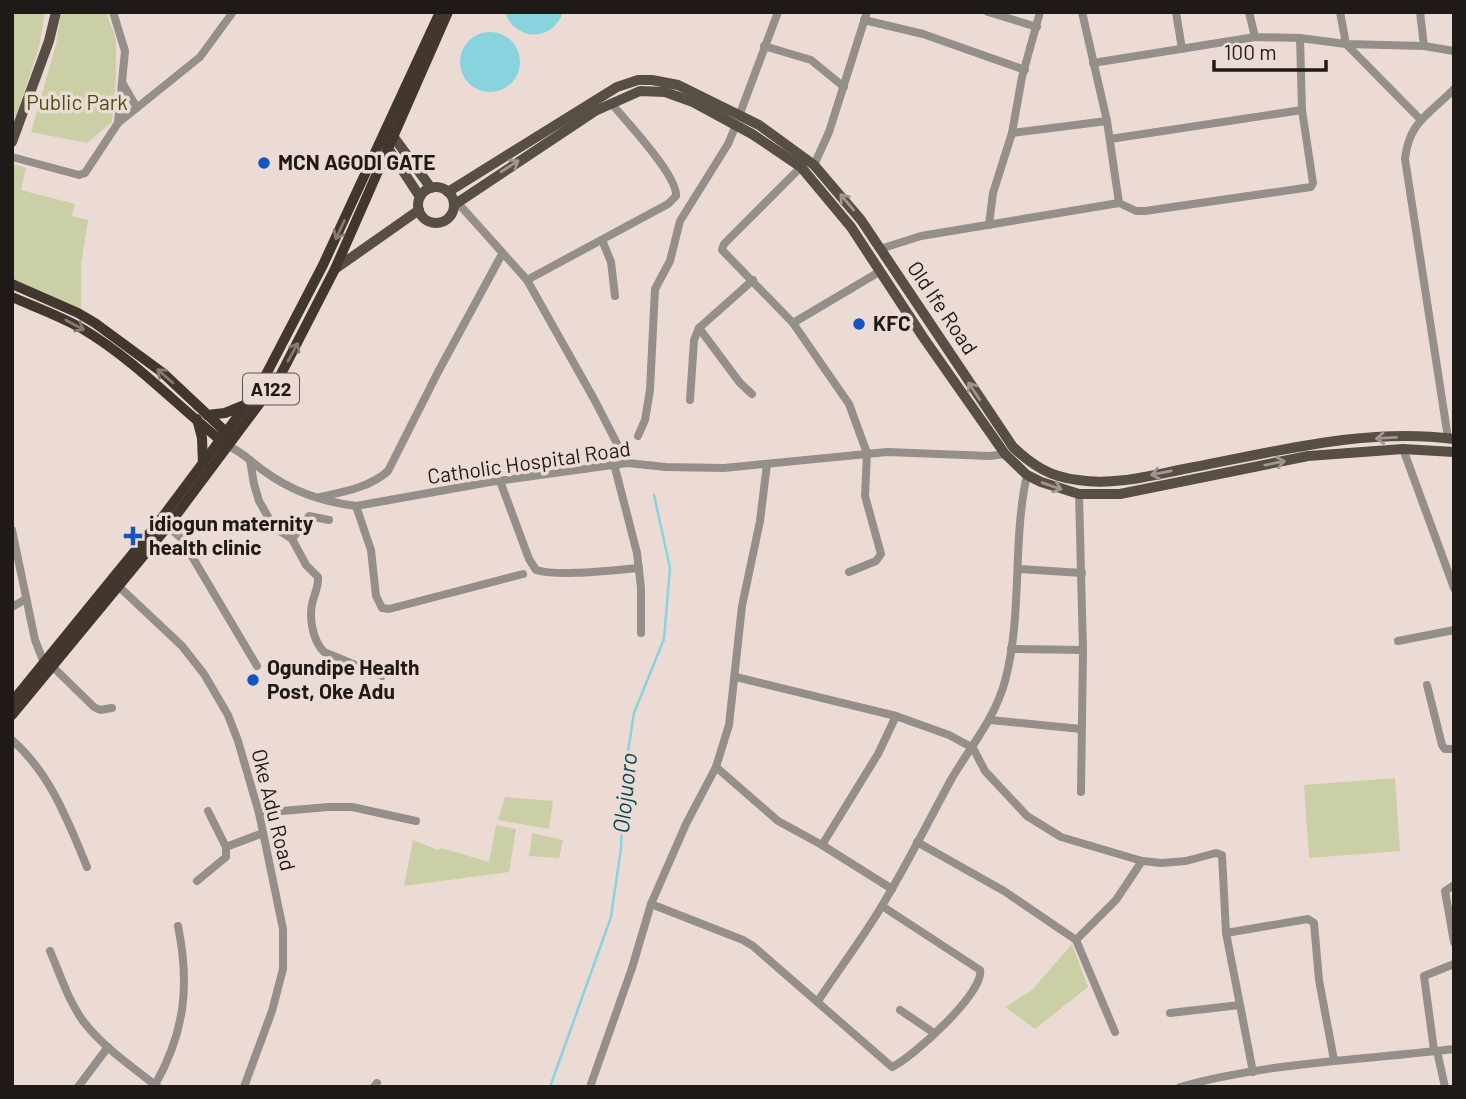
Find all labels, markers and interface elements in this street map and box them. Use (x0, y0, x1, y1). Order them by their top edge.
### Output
scale bar (1214, 28, 1326, 72)
text: 100 m (1224, 39, 1277, 64)
park label: Public Park (26, 89, 128, 114)
place label: MCN AGODI GATE (278, 149, 436, 174)
marker: MCN AGODI GATE (256, 155, 272, 171)
one-way arrow (500, 158, 519, 173)
one-way arrow (839, 194, 855, 212)
one-way arrow (332, 219, 346, 240)
street label: Old Ife Road (903, 256, 984, 359)
place label: KFC (873, 310, 911, 335)
marker: KFC (851, 316, 867, 332)
one-way arrow (64, 318, 84, 332)
one-way arrow (286, 342, 300, 362)
one-way arrow (156, 368, 174, 384)
road number: A122 (243, 374, 299, 404)
one-way arrow (966, 382, 981, 401)
one-way arrow (1375, 432, 1397, 445)
street label: Catholic Hospital Road (426, 435, 632, 488)
one-way arrow (1263, 455, 1286, 469)
one-way arrow (1150, 467, 1173, 481)
one-way arrow (1041, 480, 1063, 493)
place label: idiogun maternity health clinic (149, 510, 314, 559)
marker: idiogun maternity health clinic (123, 526, 143, 546)
place label: Ogundipe Health Post, Oke Adu (267, 654, 419, 703)
marker: Ogundipe Health Post, Oke Adu (245, 672, 261, 688)
street label: Oke Adu Road (247, 746, 302, 873)
water label: Olojuoro (606, 751, 642, 835)

